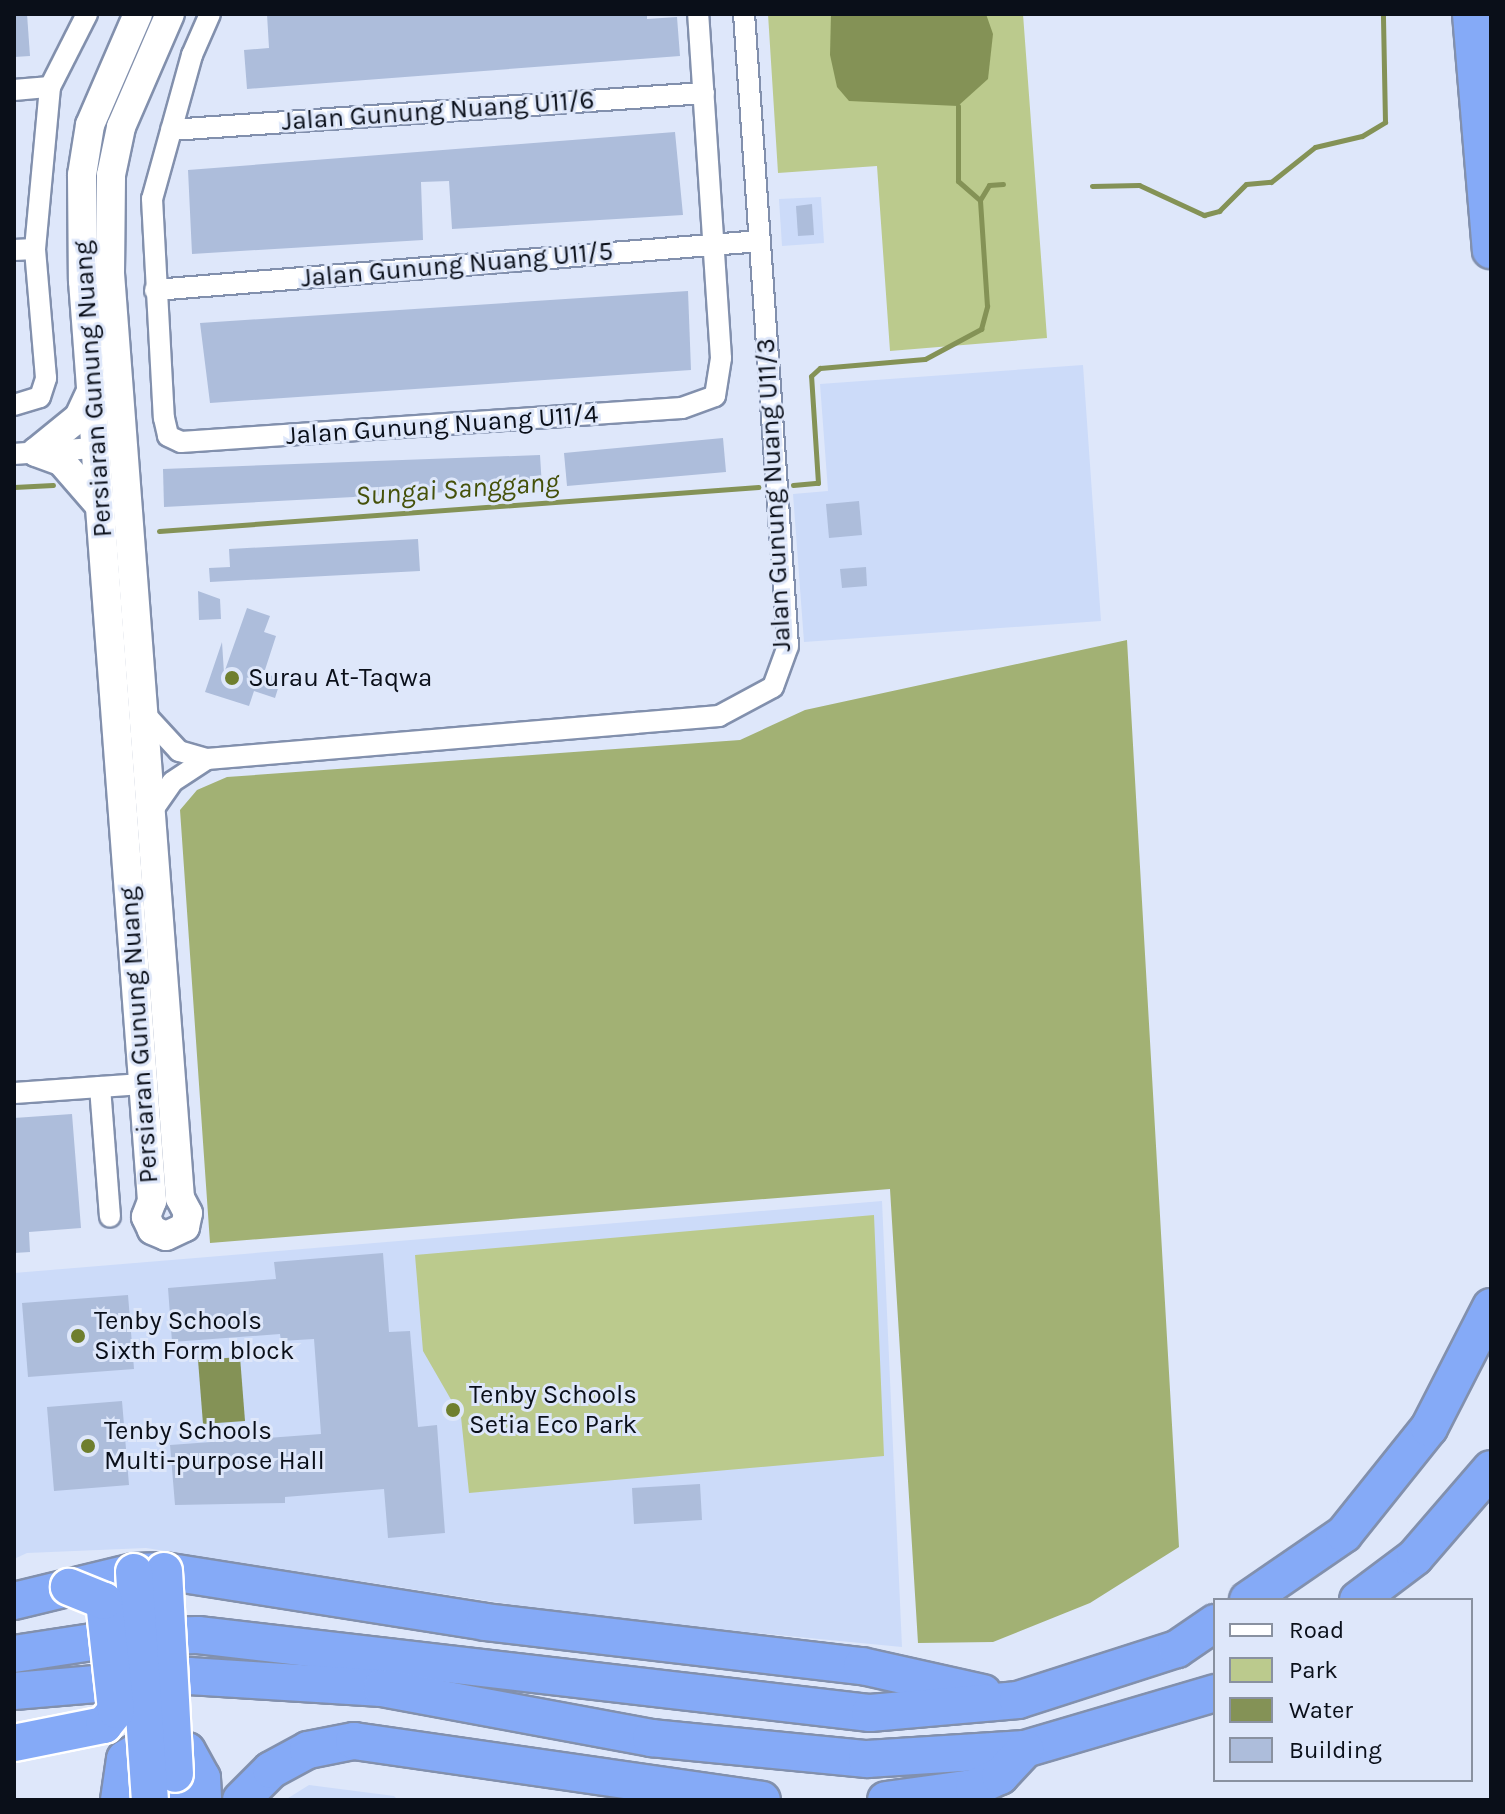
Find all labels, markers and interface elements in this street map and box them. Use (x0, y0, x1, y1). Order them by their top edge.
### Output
street label: Jalan Gunung Nuang U11/6 (281, 85, 595, 137)
street label: Jalan Gunung Nuang U11/5 (300, 236, 614, 294)
street label: Persiaran Gunung Nuang (67, 240, 119, 538)
street label: Jalan Gunung Nuang U11/3 (750, 337, 798, 653)
street label: Jalan Gunung Nuang U11/4 (285, 399, 599, 451)
water label: Sungai Sanggang (354, 465, 560, 513)
place label: Surau At-Taqwa (248, 662, 432, 694)
marker: Surau At-Taqwa (223, 669, 241, 687)
street label: Persiaran Gunung Nuang (113, 886, 165, 1184)
place label: Tenby Schools Sixth Form block (94, 1305, 294, 1366)
marker: Tenby Schools Sixth Form block (69, 1327, 87, 1345)
place label: Tenby Schools Setia Eco Park (469, 1379, 637, 1440)
marker: Tenby Schools Setia Eco Park (444, 1401, 462, 1419)
place label: Tenby Schools Multi-purpose Hall (104, 1415, 325, 1476)
marker: Tenby Schools Multi-purpose Hall (79, 1437, 97, 1455)
legend (1213, 1598, 1473, 1782)
text: Road (1289, 1616, 1344, 1644)
text: Park (1289, 1656, 1338, 1684)
text: Water (1289, 1696, 1353, 1724)
text: Building (1289, 1736, 1382, 1764)

